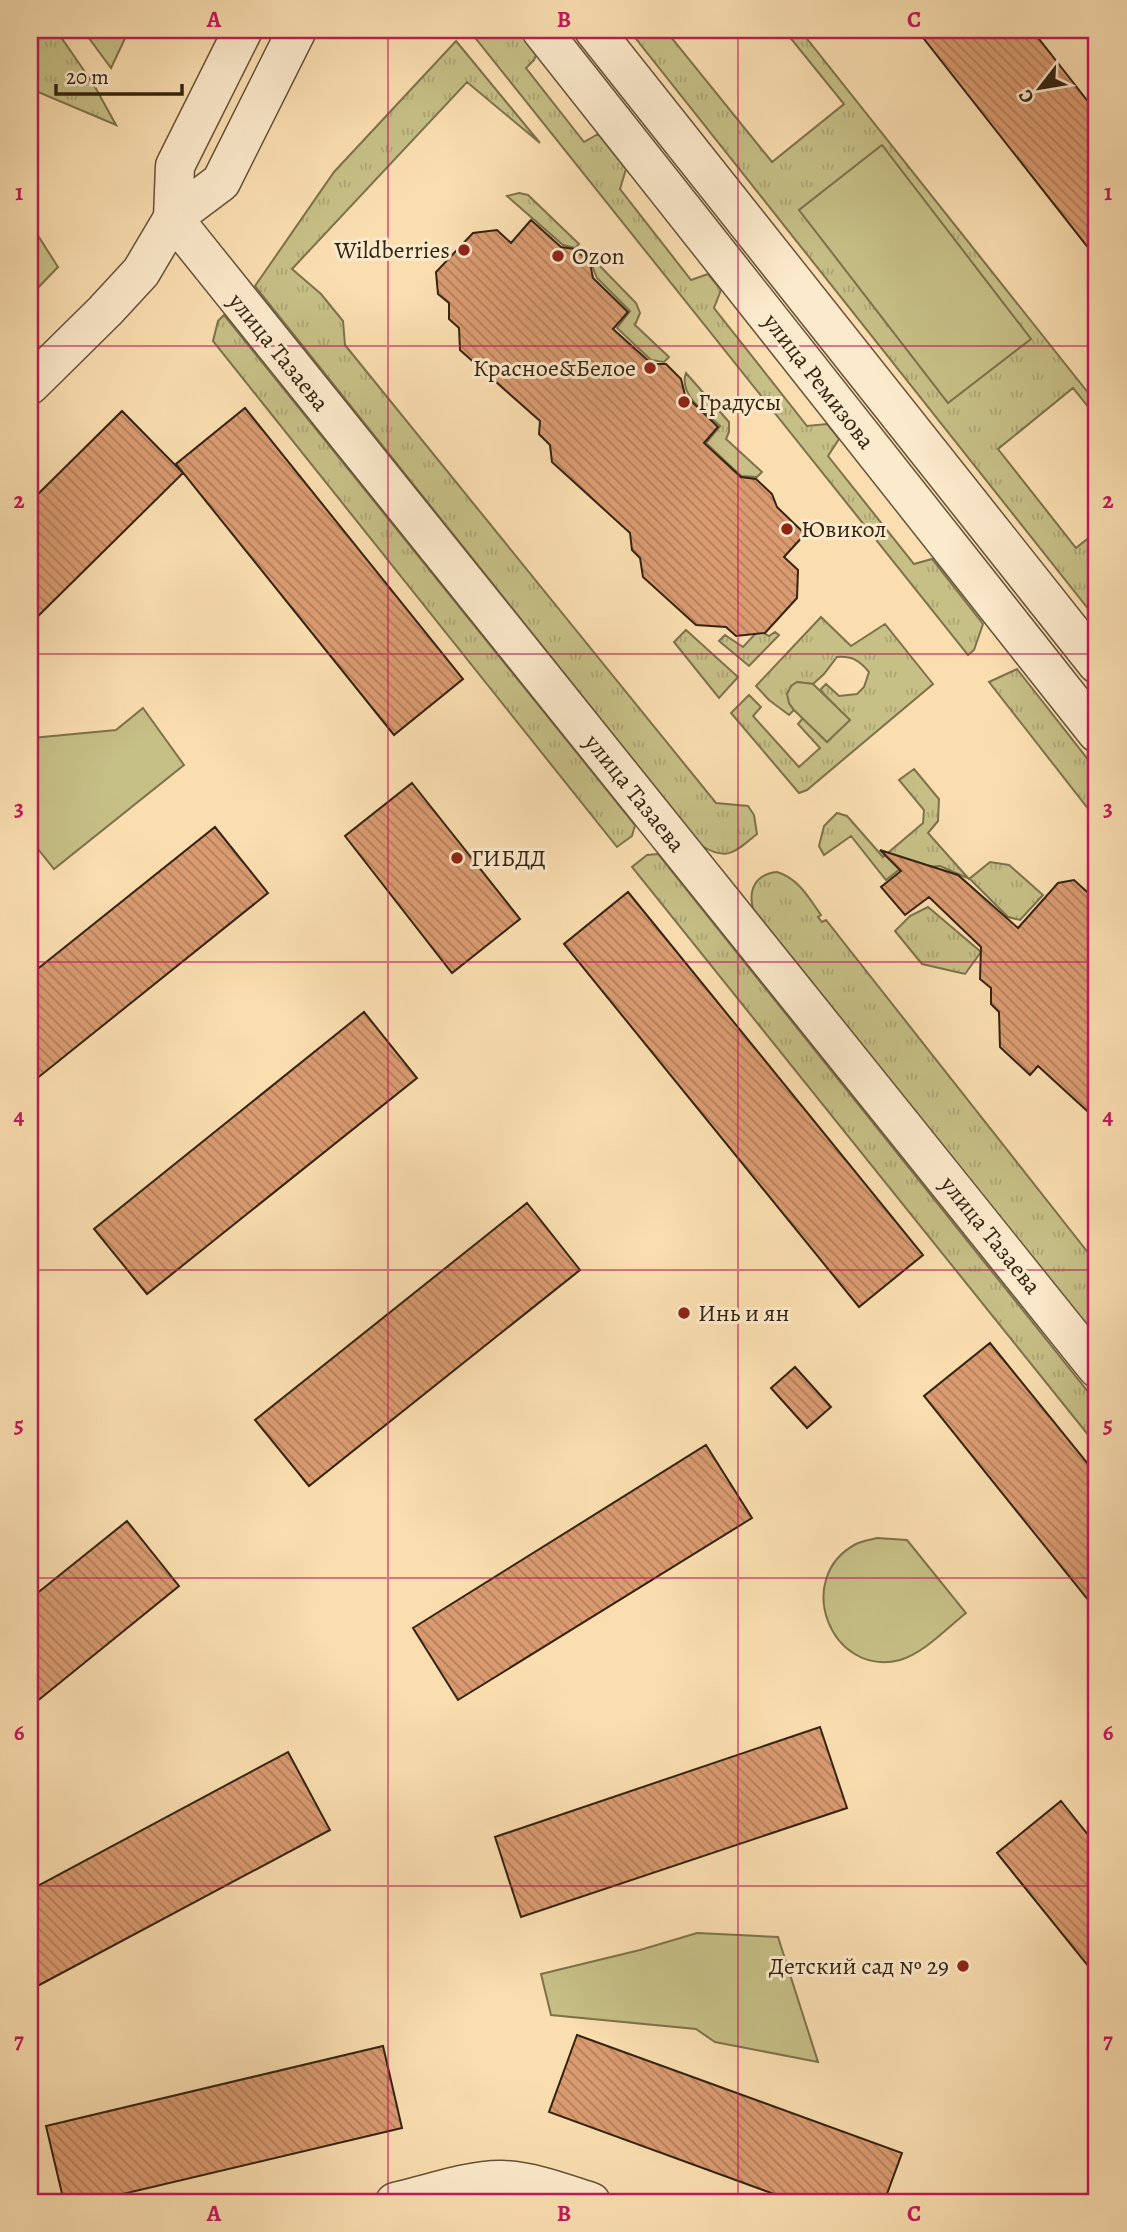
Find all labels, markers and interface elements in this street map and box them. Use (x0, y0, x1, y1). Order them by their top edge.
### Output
text: A (206, 4, 222, 35)
text: B (557, 4, 571, 35)
text: C (907, 4, 921, 35)
scale bar (56, 52, 182, 96)
north arrow (1004, 52, 1074, 122)
text: 20 m (66, 63, 109, 91)
text: С (1012, 85, 1040, 108)
text: 1 (15, 177, 23, 208)
text: 1 (1104, 177, 1112, 208)
place label: Wildberries (334, 234, 450, 266)
place label: Ozon (572, 240, 625, 272)
marker: Wildberries (456, 242, 472, 258)
marker: Ozon (550, 248, 566, 264)
street label: улица Тазаева (221, 285, 337, 418)
street label: улица Ремизова (755, 306, 882, 456)
place label: Красное&Белое (473, 352, 636, 384)
marker: Красное&Белое (642, 360, 658, 376)
place label: Градусы (698, 386, 781, 418)
marker: Градусы (676, 394, 692, 410)
text: 2 (13, 485, 25, 516)
text: 2 (1102, 485, 1114, 516)
place label: Ювикол (801, 513, 887, 545)
marker: Ювикол (779, 521, 795, 537)
street label: улица Тазаева (577, 726, 693, 859)
text: 3 (14, 793, 24, 824)
text: 3 (1103, 793, 1113, 824)
place label: ГИБДД (471, 842, 546, 874)
marker: ГИБДД (449, 850, 465, 866)
text: 4 (14, 1101, 25, 1132)
text: 4 (1103, 1101, 1114, 1132)
street label: улица Тазаева (933, 1168, 1049, 1301)
place label: Инь и ян (698, 1297, 789, 1329)
marker: Инь и ян (676, 1305, 692, 1321)
text: 5 (14, 1409, 24, 1440)
text: 5 (1103, 1409, 1113, 1440)
text: 6 (14, 1717, 25, 1748)
text: 6 (1103, 1717, 1114, 1748)
place label: Детский сад № 29 (769, 1950, 949, 1982)
marker: Детский сад № 29 (955, 1958, 971, 1974)
text: 7 (14, 2025, 24, 2056)
text: 7 (1103, 2025, 1113, 2056)
text: A (206, 2198, 222, 2229)
text: B (557, 2198, 571, 2229)
text: C (907, 2198, 921, 2229)

